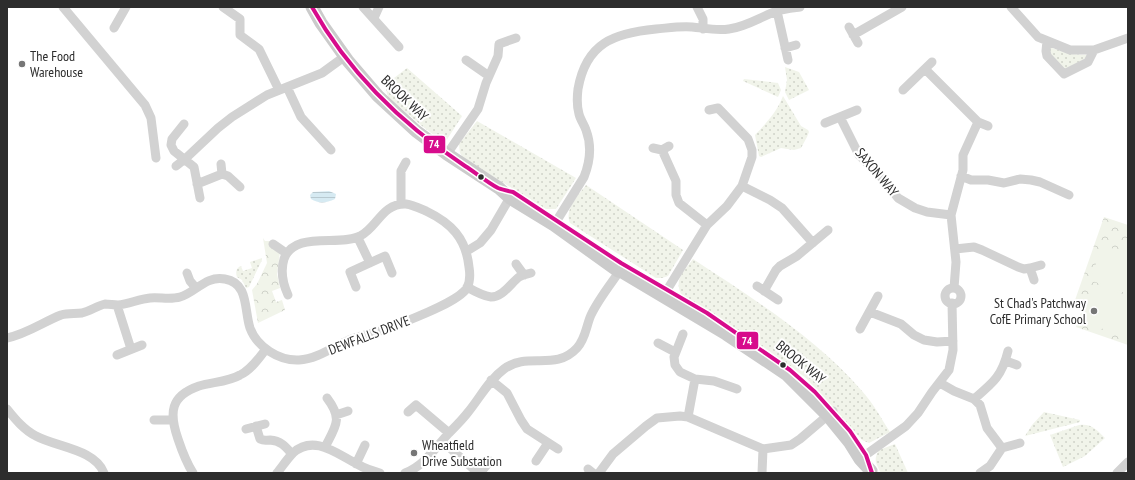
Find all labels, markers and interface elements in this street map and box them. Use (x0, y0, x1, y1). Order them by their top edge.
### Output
place label: The Food Warehouse (30, 47, 83, 81)
marker: The Food Warehouse (17, 59, 27, 69)
street label: BROOK WAY (378, 71, 433, 125)
line badge: 74 (423, 135, 446, 154)
text: 74 (429, 137, 440, 151)
street label: SAXON WAY (851, 144, 903, 201)
unlabelled marker (476, 172, 486, 182)
place label: St Chad's Patchway CofE Primary School (990, 294, 1087, 328)
marker: St Chad's Patchway CofE Primary School (1089, 306, 1099, 316)
street label: DEWFALLS DRIVE (326, 311, 412, 359)
line badge: 74 (736, 331, 759, 350)
text: 74 (742, 334, 753, 348)
street label: BROOK WAY (772, 336, 830, 388)
unlabelled marker (778, 360, 788, 370)
place label: Wheatfield Drive Substation (422, 436, 502, 470)
marker: Wheatfield Drive Substation (409, 448, 419, 458)

